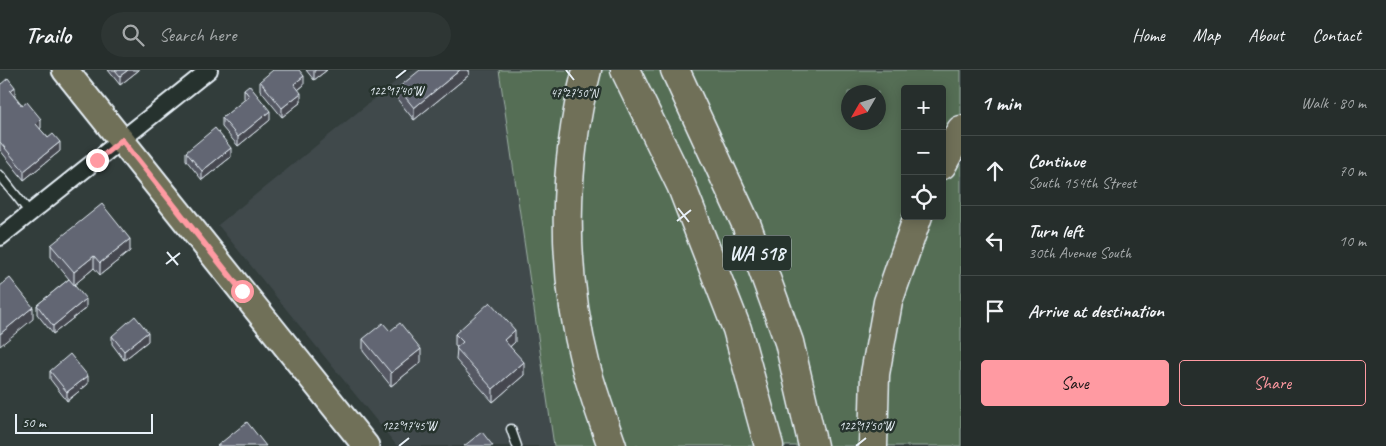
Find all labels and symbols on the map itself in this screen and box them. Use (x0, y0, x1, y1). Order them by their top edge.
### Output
text: 122°17'40"W (369, 83, 425, 99)
text: 47°27'50"N (550, 85, 599, 101)
north arrow (841, 85, 886, 130)
route end (86, 149, 109, 172)
road number: WA 518 (723, 236, 791, 270)
route start (231, 280, 254, 303)
scale bar (15, 411, 152, 434)
text: 122°17'45"W (382, 418, 438, 434)
text: 122°17'50"W (839, 418, 895, 434)

